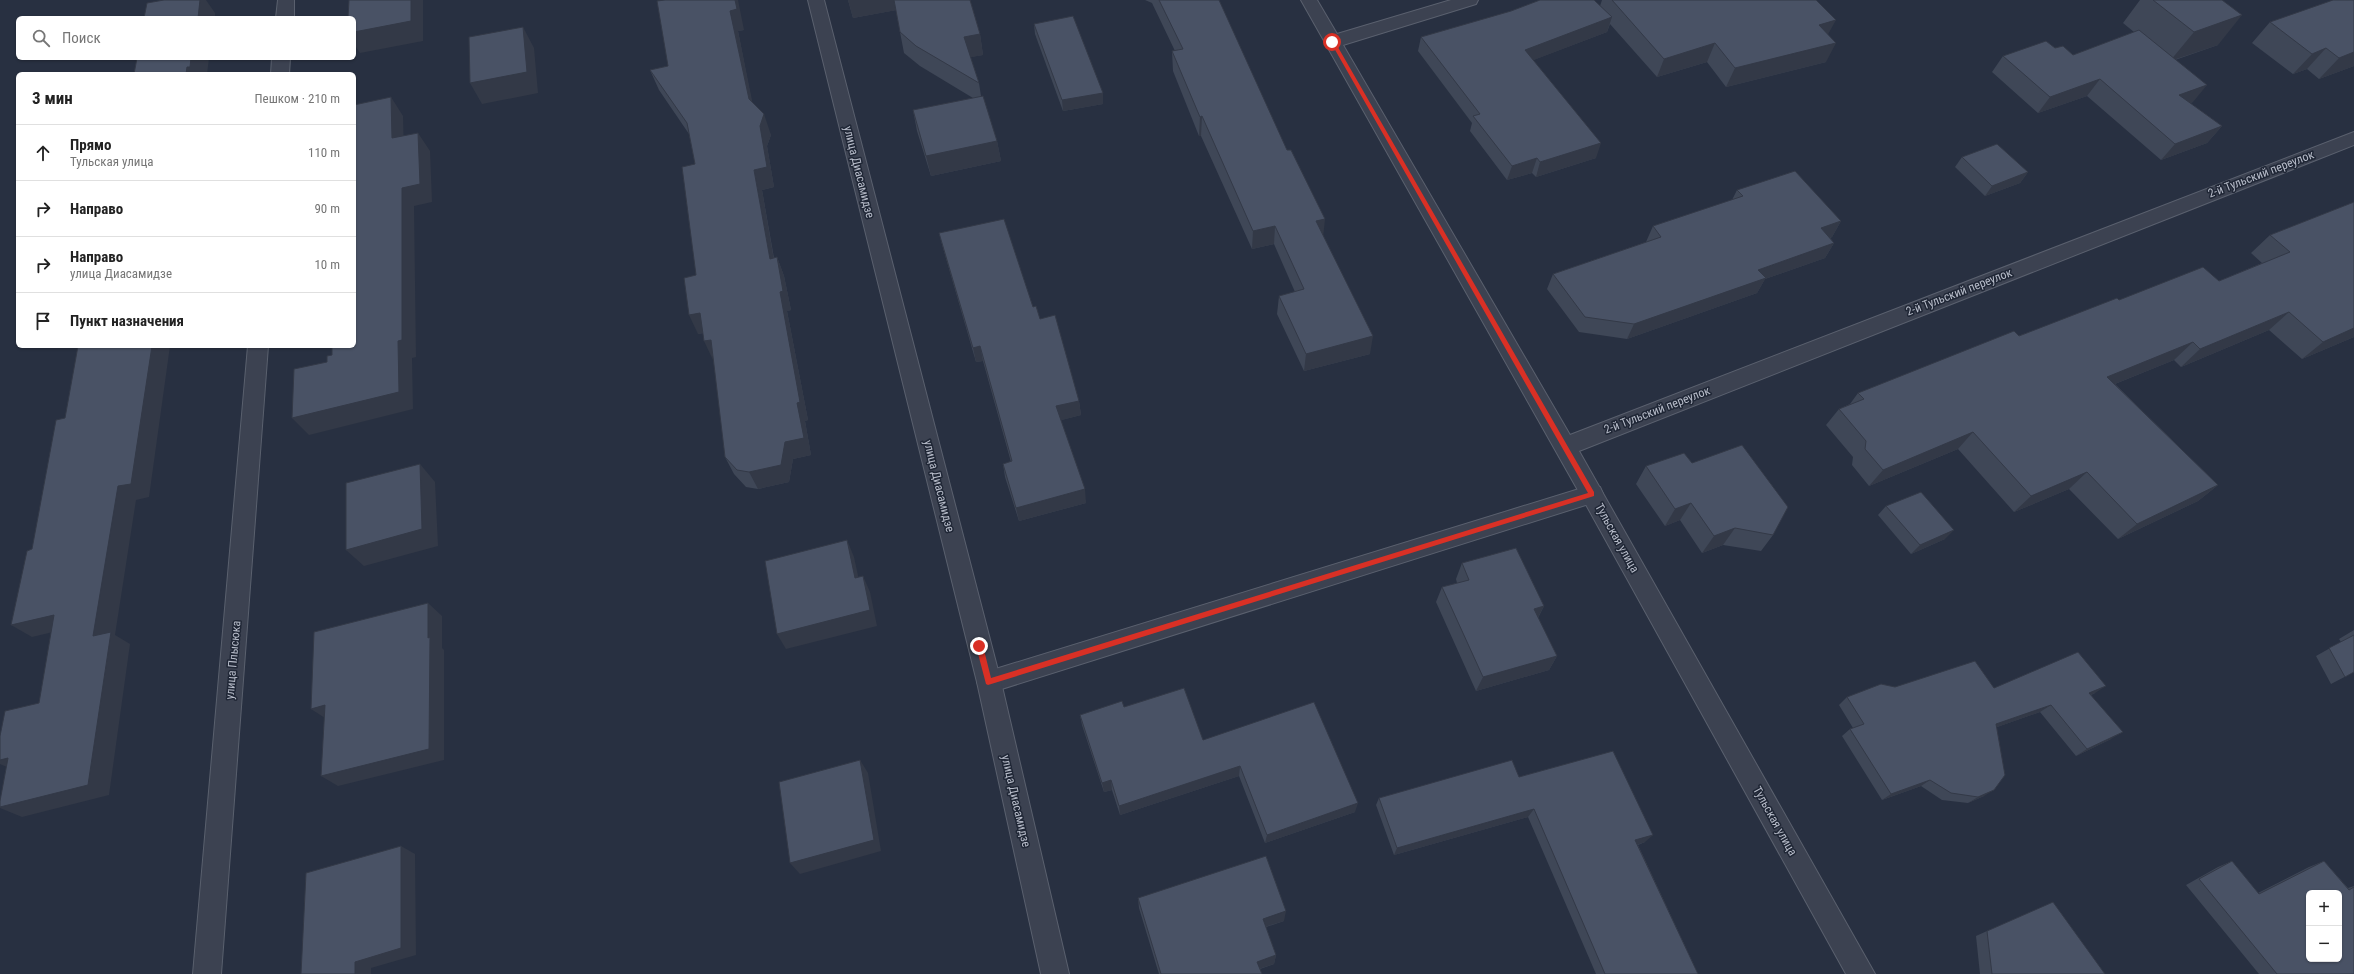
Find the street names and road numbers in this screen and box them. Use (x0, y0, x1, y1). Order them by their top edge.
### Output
street label: улица Диасамидзе (841, 125, 877, 220)
street label: 2-й Тульский переулок (2206, 147, 2316, 201)
street label: 2-й Тульский переулок (1904, 265, 2014, 319)
street label: 2-й Тульский переулок (1602, 383, 1712, 437)
street label: улица Диасамидзе (921, 439, 957, 534)
street label: Тульская улица (1592, 501, 1642, 575)
street label: улица Плысюка (223, 620, 243, 700)
street label: улица Диасамидзе (999, 754, 1033, 849)
street label: Тульская улица (1750, 784, 1800, 858)

